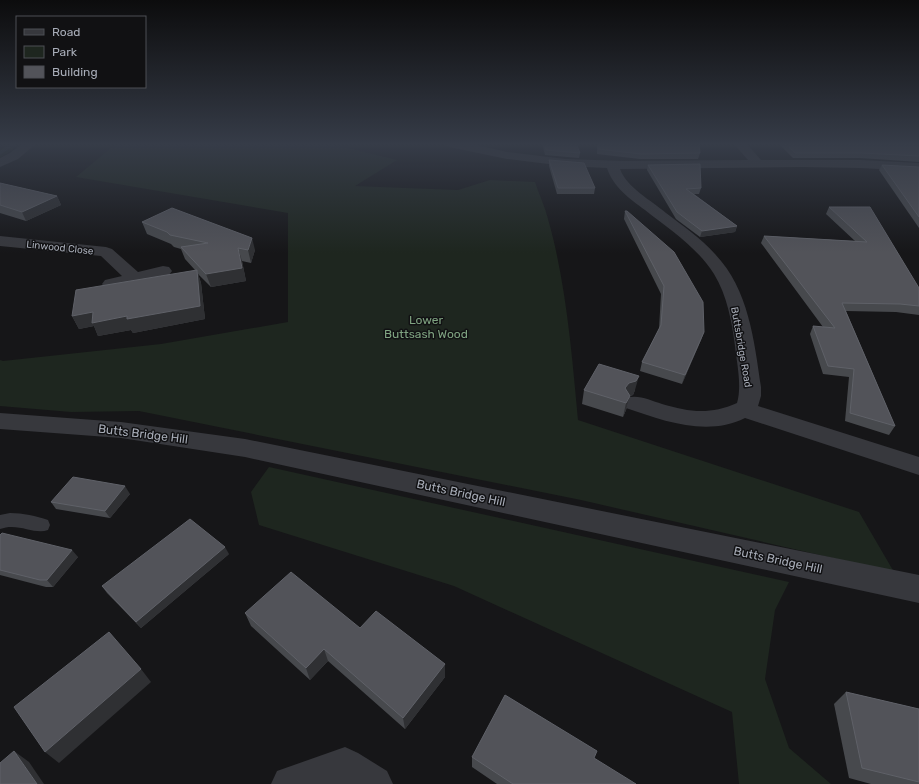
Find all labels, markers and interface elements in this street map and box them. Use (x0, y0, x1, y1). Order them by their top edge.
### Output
legend (16, 16, 146, 88)
text: Road (52, 25, 80, 39)
text: Park (52, 45, 78, 59)
text: Building (52, 65, 98, 79)
street label: Linwood Close (26, 239, 94, 258)
street label: Buttsbridge Road (728, 306, 754, 388)
park label: Lower Buttsash Wood (384, 313, 468, 341)
street label: Butts Bridge Hill (97, 422, 189, 446)
street label: Butts Bridge Hill (415, 477, 507, 509)
street label: Butts Bridge Hill (732, 544, 824, 576)

